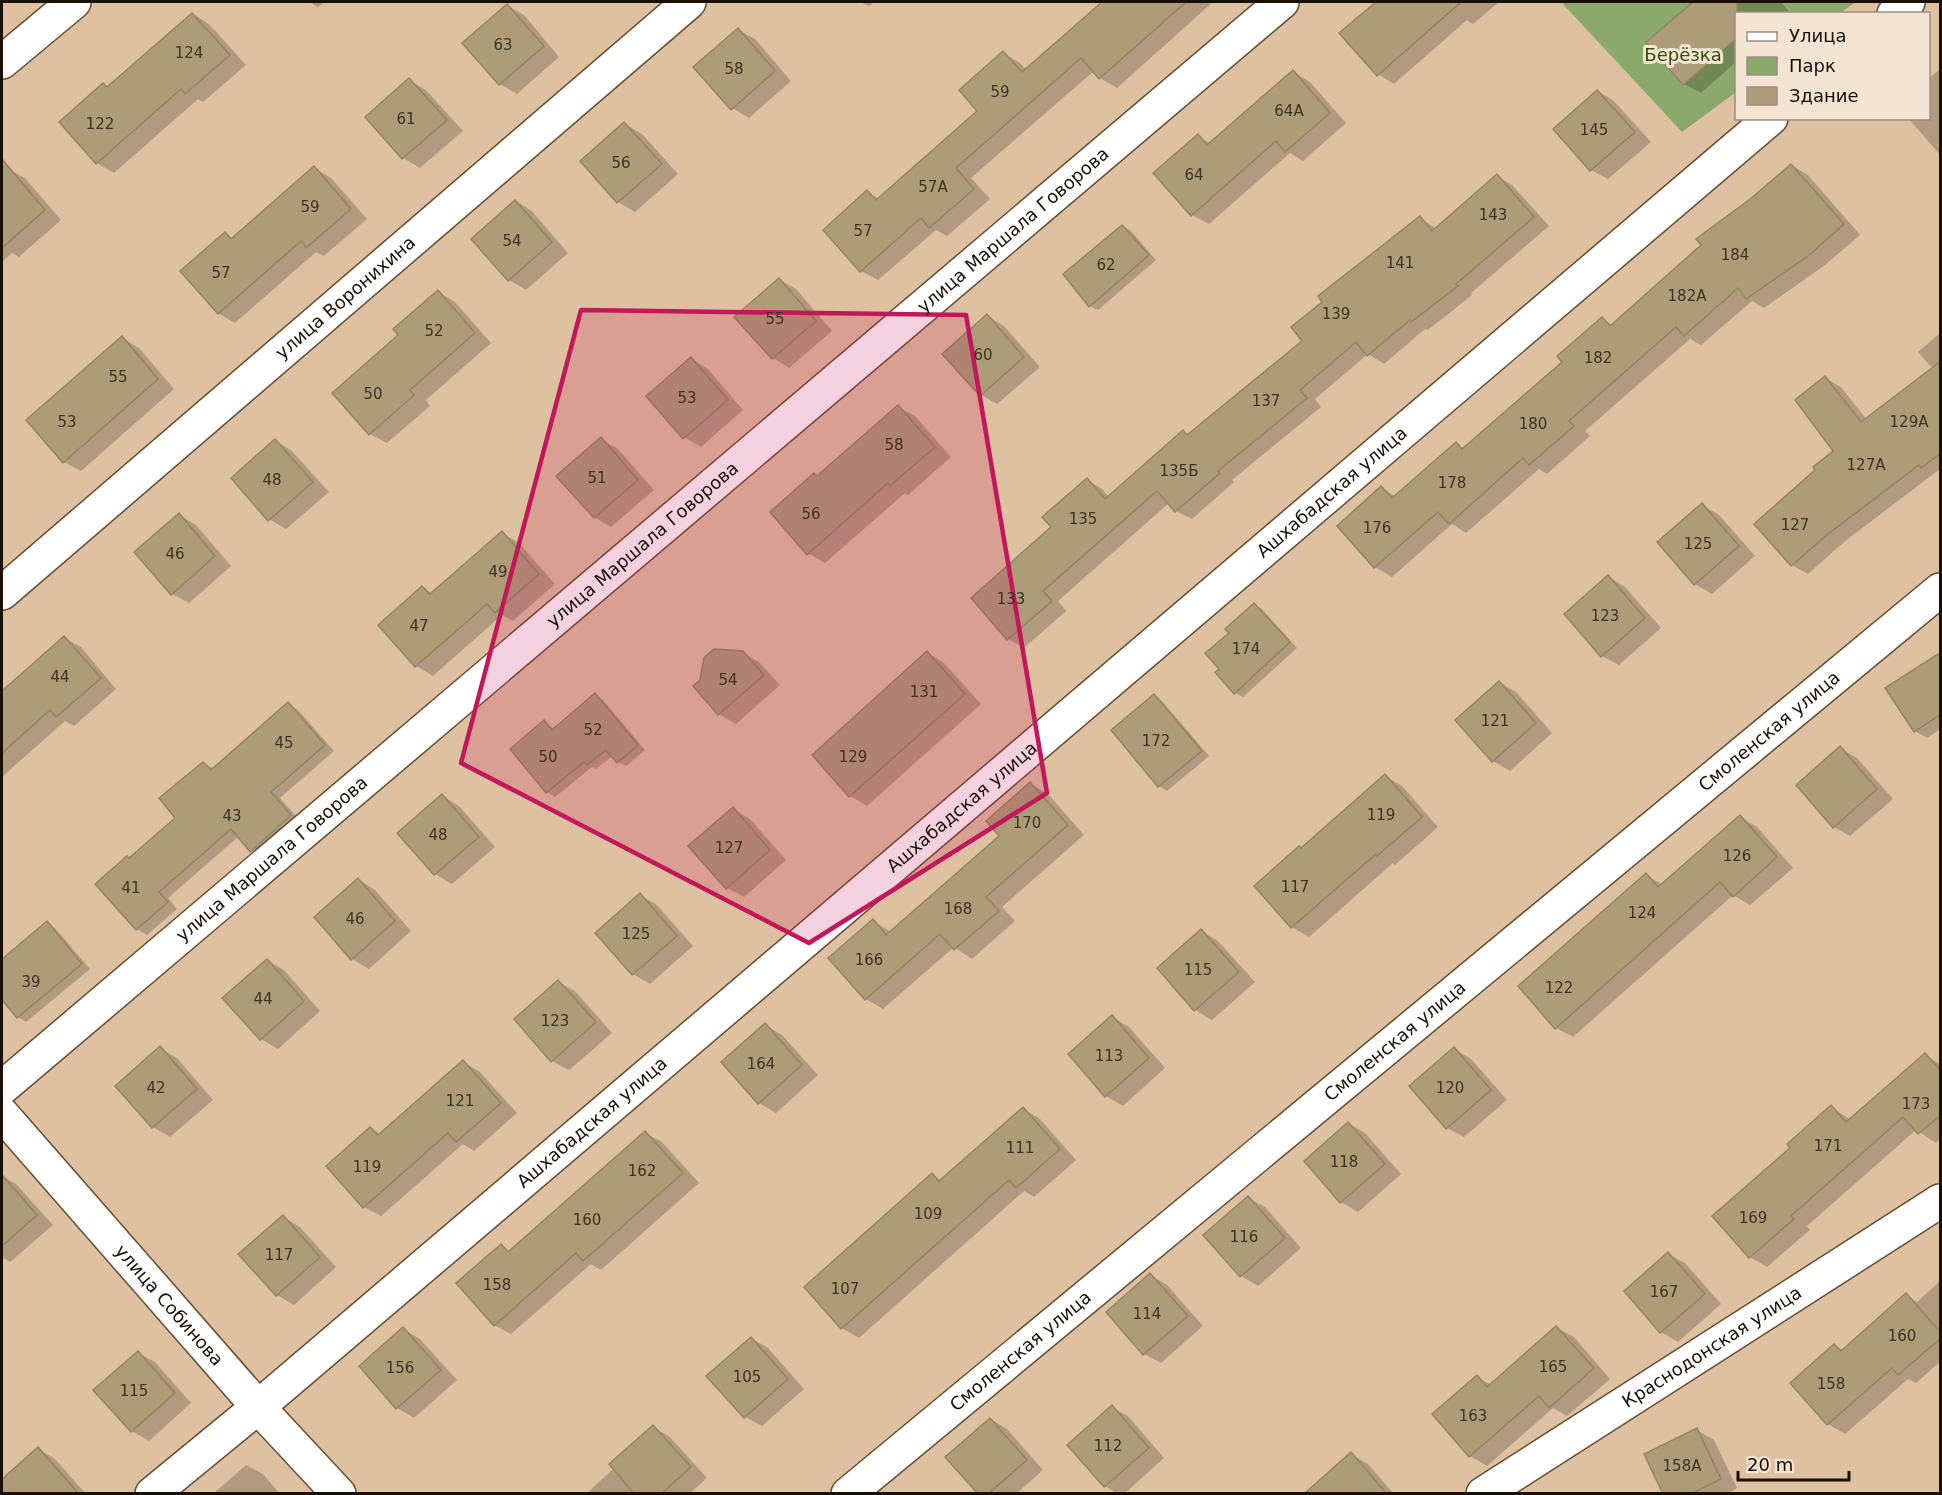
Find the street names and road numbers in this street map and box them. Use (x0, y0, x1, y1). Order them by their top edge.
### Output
street label: улица Маршала Говорова (913, 143, 1113, 317)
street label: улица Воронихина (271, 231, 419, 363)
street label: Ашхабадская улица (1252, 422, 1411, 561)
street label: улица Маршала Говорова (542, 457, 742, 631)
street label: Смоленская улица (1694, 666, 1844, 796)
street label: Ашхабадская улица (882, 737, 1041, 877)
street label: улица Маршала Говорова (172, 772, 372, 946)
street label: Смоленская улица (1320, 976, 1470, 1105)
street label: Ашхабадская улица (512, 1052, 671, 1192)
street label: улица Собинова (111, 1240, 228, 1370)
street label: Краснодонская улица (1618, 1282, 1805, 1412)
street label: Смоленская улица (945, 1286, 1095, 1415)

